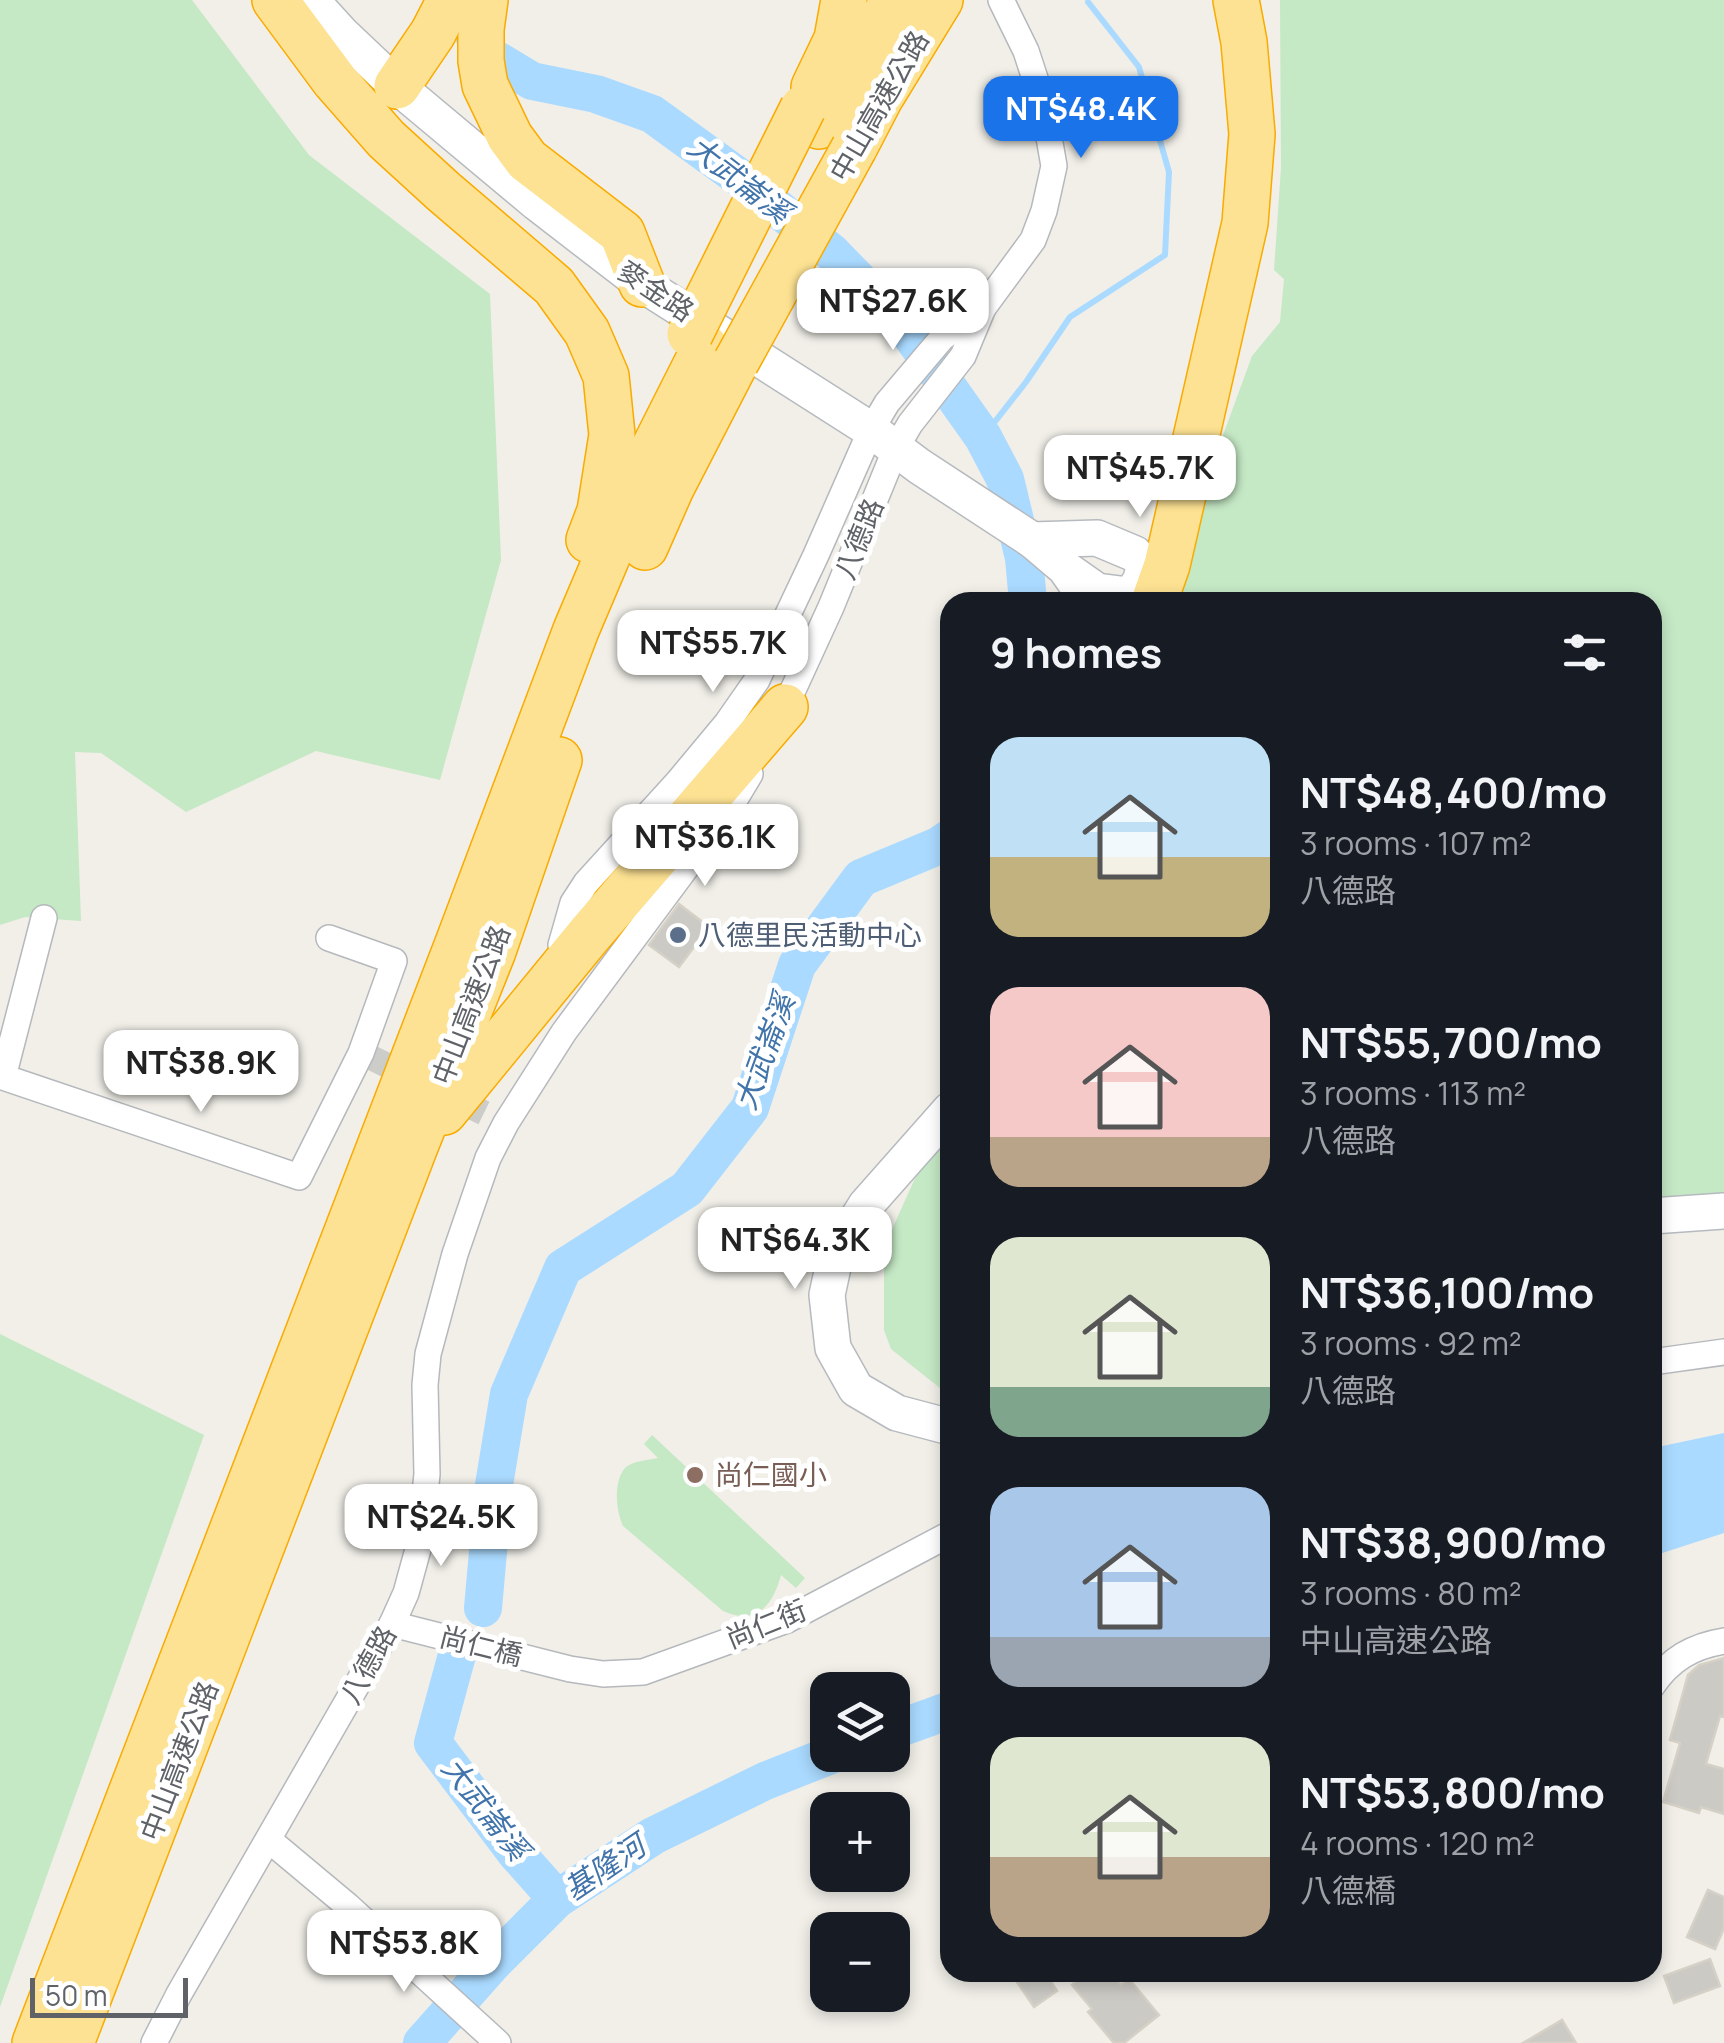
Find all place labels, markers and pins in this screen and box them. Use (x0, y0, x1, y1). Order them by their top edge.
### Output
pin: NT$48.4K (978, 76, 1184, 161)
pin: NT$27.6K (790, 268, 996, 353)
pin: NT$45.7K (1037, 435, 1243, 520)
pin: NT$55.7K (610, 610, 816, 695)
pin: NT$36.1K (602, 804, 808, 889)
place label: 八德里民活動中心 (698, 915, 922, 953)
marker: 八德里民活動中心 (667, 924, 689, 946)
pin: NT$38.9K (98, 1030, 304, 1115)
pin: NT$64.3K (692, 1207, 898, 1292)
place label: 尚仁國小 (715, 1455, 827, 1493)
marker: 尚仁國小 (684, 1464, 706, 1486)
pin: NT$24.5K (338, 1484, 544, 1569)
pin: NT$53.8K (301, 1910, 507, 1995)

